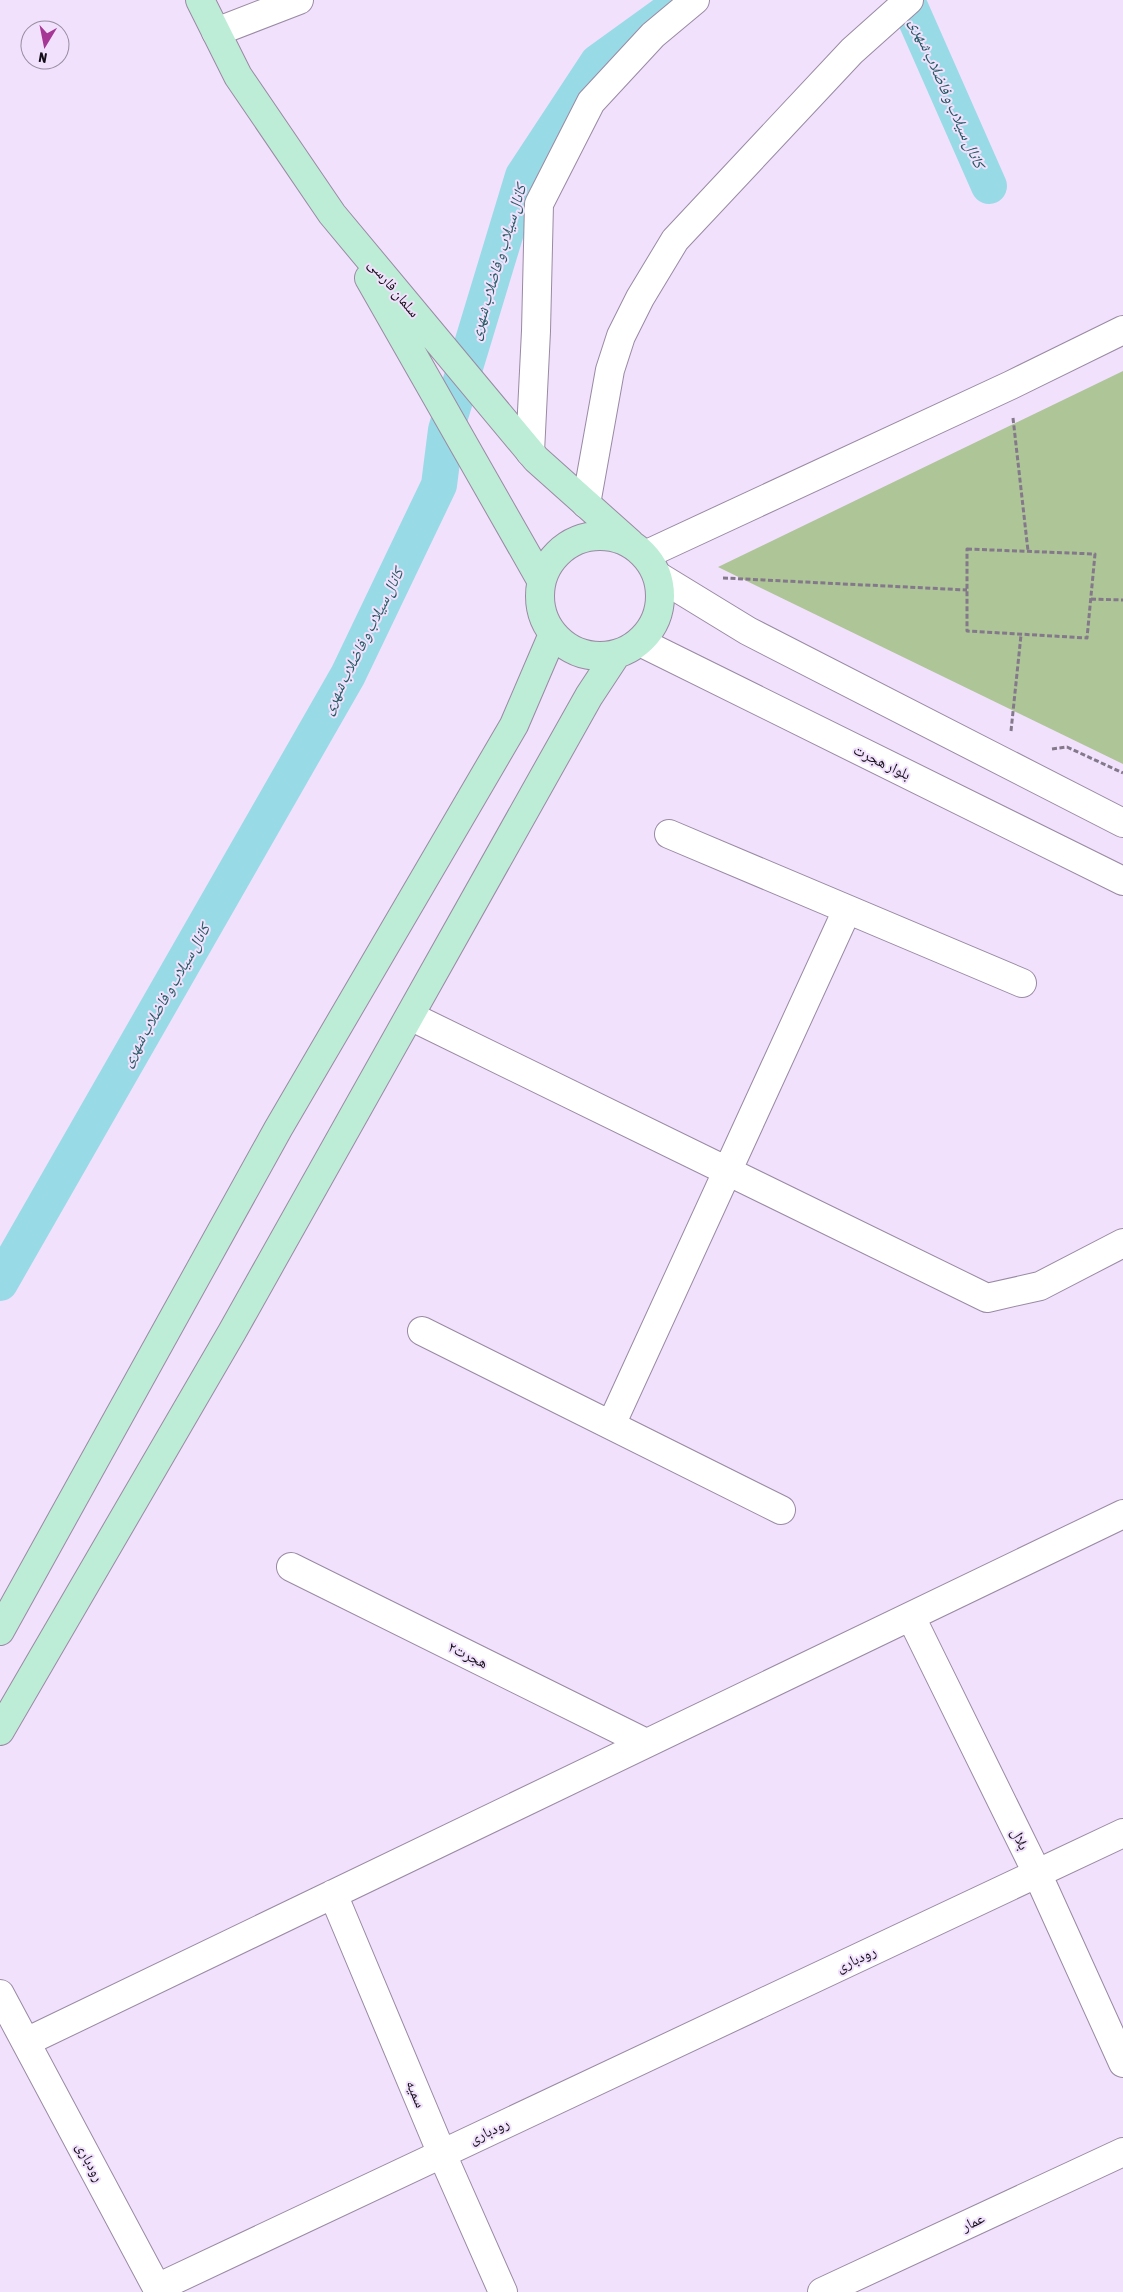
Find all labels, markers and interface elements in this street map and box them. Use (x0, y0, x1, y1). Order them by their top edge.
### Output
water label: کانال سیلاب و فاضلاب شهری (905, 15, 990, 174)
north arrow (20, 20, 70, 70)
text: N (37, 49, 48, 66)
water label: کانال سیلاب و فاضلاب شهری (465, 180, 532, 343)
street label: سلمان فارسی (364, 255, 424, 322)
water label: کانال سیلاب و فاضلاب شهری (317, 563, 410, 718)
street label: بلوار هجرت (850, 740, 914, 784)
water label: کانال سیلاب و فاضلاب شهری (117, 918, 216, 1071)
street label: هجرت۲ (445, 1638, 491, 1672)
street label: بلال (1006, 1825, 1033, 1853)
street label: رودباری (833, 1942, 879, 1977)
street label: سمیه (403, 2077, 430, 2110)
street label: رودباری (466, 2114, 512, 2149)
street label: رودباری (71, 2139, 108, 2185)
street label: عمار (958, 2209, 988, 2236)

